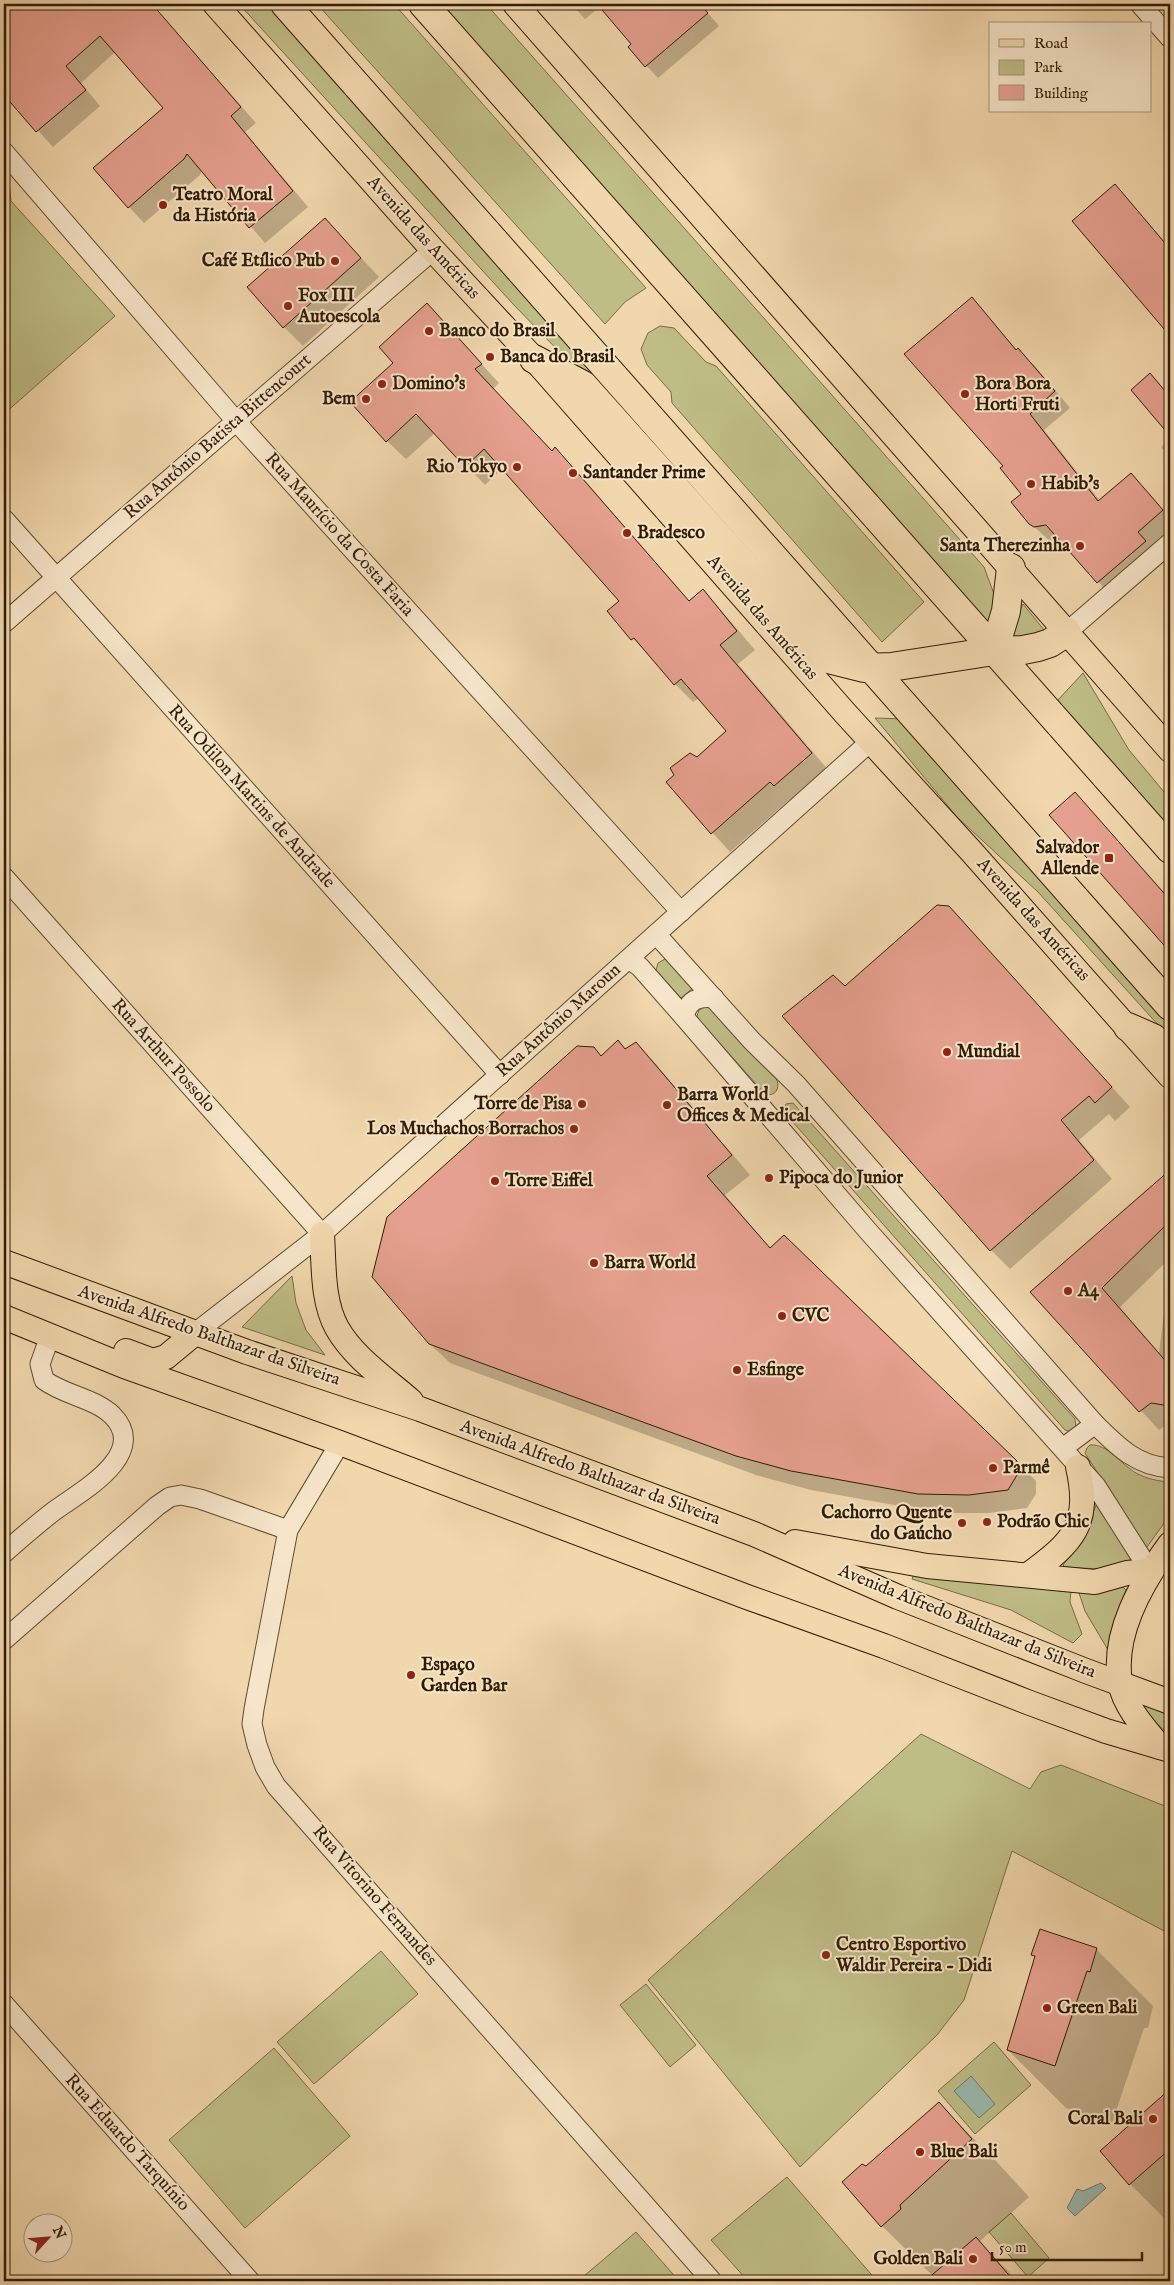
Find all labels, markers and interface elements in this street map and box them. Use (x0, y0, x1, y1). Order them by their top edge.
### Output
legend (989, 22, 1152, 112)
text: Road (1034, 34, 1069, 53)
text: Park (1034, 58, 1064, 77)
text: Building (1034, 84, 1089, 103)
street label: Avenida das Américas (361, 171, 485, 305)
place label: Teatro Moral da História (172, 184, 274, 228)
marker: Teatro Moral da História (157, 199, 169, 211)
place label: Café Etílico Pub (202, 250, 325, 273)
marker: Café Etílico Pub (329, 255, 341, 267)
place label: Fox III Autoescola (297, 285, 381, 329)
marker: Fox III Autoescola (282, 300, 294, 312)
place label: Banco do Brasil (439, 320, 556, 343)
marker: Banco do Brasil (423, 325, 435, 337)
place label: Banca do Brasil (500, 346, 615, 369)
street label: Rua Antônio Batista Bittencourt (119, 349, 317, 525)
marker: Banca do Brasil (484, 351, 496, 363)
place label: Domino's (392, 373, 466, 396)
place label: Bora Bora Horti Fruti (975, 373, 1060, 417)
marker: Domino's (376, 378, 388, 390)
place label: Bem (322, 388, 356, 411)
marker: Bora Bora Horti Fruti (959, 388, 971, 400)
marker: Bem (360, 393, 372, 405)
street label: Rua Maurício da Costa Faria (259, 448, 419, 622)
place label: Rio Tokyo (426, 456, 507, 479)
marker: Rio Tokyo (511, 461, 523, 473)
place label: Santander Prime (583, 462, 706, 485)
marker: Santander Prime (567, 467, 579, 479)
place label: Habib's (1041, 473, 1100, 496)
marker: Habib's (1025, 478, 1037, 490)
place label: Bradesco (637, 522, 705, 545)
marker: Bradesco (621, 527, 633, 539)
place label: Santa Therezinha (940, 535, 1071, 558)
marker: Santa Therezinha (1074, 540, 1086, 552)
street label: Avenida das Américas (701, 550, 823, 685)
street label: Rua Odilon Martins de Andrade (162, 700, 340, 894)
place label: Salvador Allende (1036, 837, 1100, 881)
marker: Salvador Allende (1103, 852, 1115, 864)
street label: Avenida das Américas (971, 853, 1095, 987)
street label: Rua Antônio Maroun (492, 959, 626, 1083)
street label: Rua Arthur Possolo (106, 994, 220, 1118)
place label: Mundial (957, 1041, 1021, 1064)
marker: Mundial (941, 1046, 953, 1058)
place label: Barra World Offices & Medical (677, 1084, 811, 1128)
place label: Torre de Pisa (473, 1093, 573, 1116)
marker: Torre de Pisa (576, 1098, 588, 1110)
marker: Barra World Offices & Medical (661, 1099, 673, 1111)
place label: Los Muchachos Borrachos (367, 1118, 565, 1141)
marker: Los Muchachos Borrachos (568, 1123, 580, 1135)
place label: Pipoca do Junior (779, 1167, 903, 1190)
place label: Torre Eiffel (504, 1170, 594, 1193)
marker: Pipoca do Junior (763, 1172, 775, 1184)
marker: Torre Eiffel (489, 1175, 501, 1187)
place label: Barra World (604, 1252, 696, 1275)
marker: Barra World (588, 1257, 600, 1269)
street label: Avenida Alfredo Balthazar da Silveira (74, 1280, 343, 1392)
place label: A4 (1077, 1280, 1100, 1303)
marker: A4 (1062, 1285, 1074, 1297)
place label: CVC (792, 1305, 830, 1328)
marker: CVC (776, 1310, 788, 1322)
place label: Esfinge (747, 1359, 805, 1382)
marker: Esfinge (731, 1364, 743, 1376)
street label: Avenida Alfredo Balthazar da Silveira (456, 1415, 724, 1531)
place label: Parmê (1003, 1457, 1051, 1480)
marker: Parmê (987, 1462, 999, 1474)
place label: Cachorro Quente do Gaúcho (821, 1502, 953, 1546)
place label: Podrão Chic (997, 1511, 1090, 1534)
marker: Podrão Chic (981, 1516, 993, 1528)
marker: Cachorro Quente do Gaúcho (956, 1517, 968, 1529)
street label: Avenida Alfredo Balthazar da Silveira (834, 1559, 1099, 1684)
place label: Espaço Garden Bar (421, 1654, 508, 1698)
marker: Espaço Garden Bar (405, 1669, 417, 1681)
street label: Rua Vitorino Fernandes (307, 1821, 441, 1971)
place label: Centro Esportivo Waldir Pereira - Didi (835, 1934, 992, 1978)
marker: Centro Esportivo Waldir Pereira - Didi (820, 1949, 832, 1961)
place label: Green Bali (1057, 1997, 1138, 2020)
marker: Green Bali (1041, 2002, 1053, 2014)
street label: Rua Eduardo Tarquínio (59, 2070, 195, 2217)
place label: Coral Bali (1068, 2108, 1143, 2131)
marker: Coral Bali (1147, 2113, 1159, 2125)
place label: Blue Bali (930, 2141, 998, 2164)
marker: Blue Bali (914, 2146, 926, 2158)
north arrow (22, 2212, 72, 2262)
text: N (48, 2222, 70, 2242)
scale bar (992, 2230, 1142, 2262)
text: 50 m (999, 2238, 1027, 2257)
place label: Golden Bali (873, 2248, 963, 2271)
marker: Golden Bali (967, 2253, 979, 2265)

